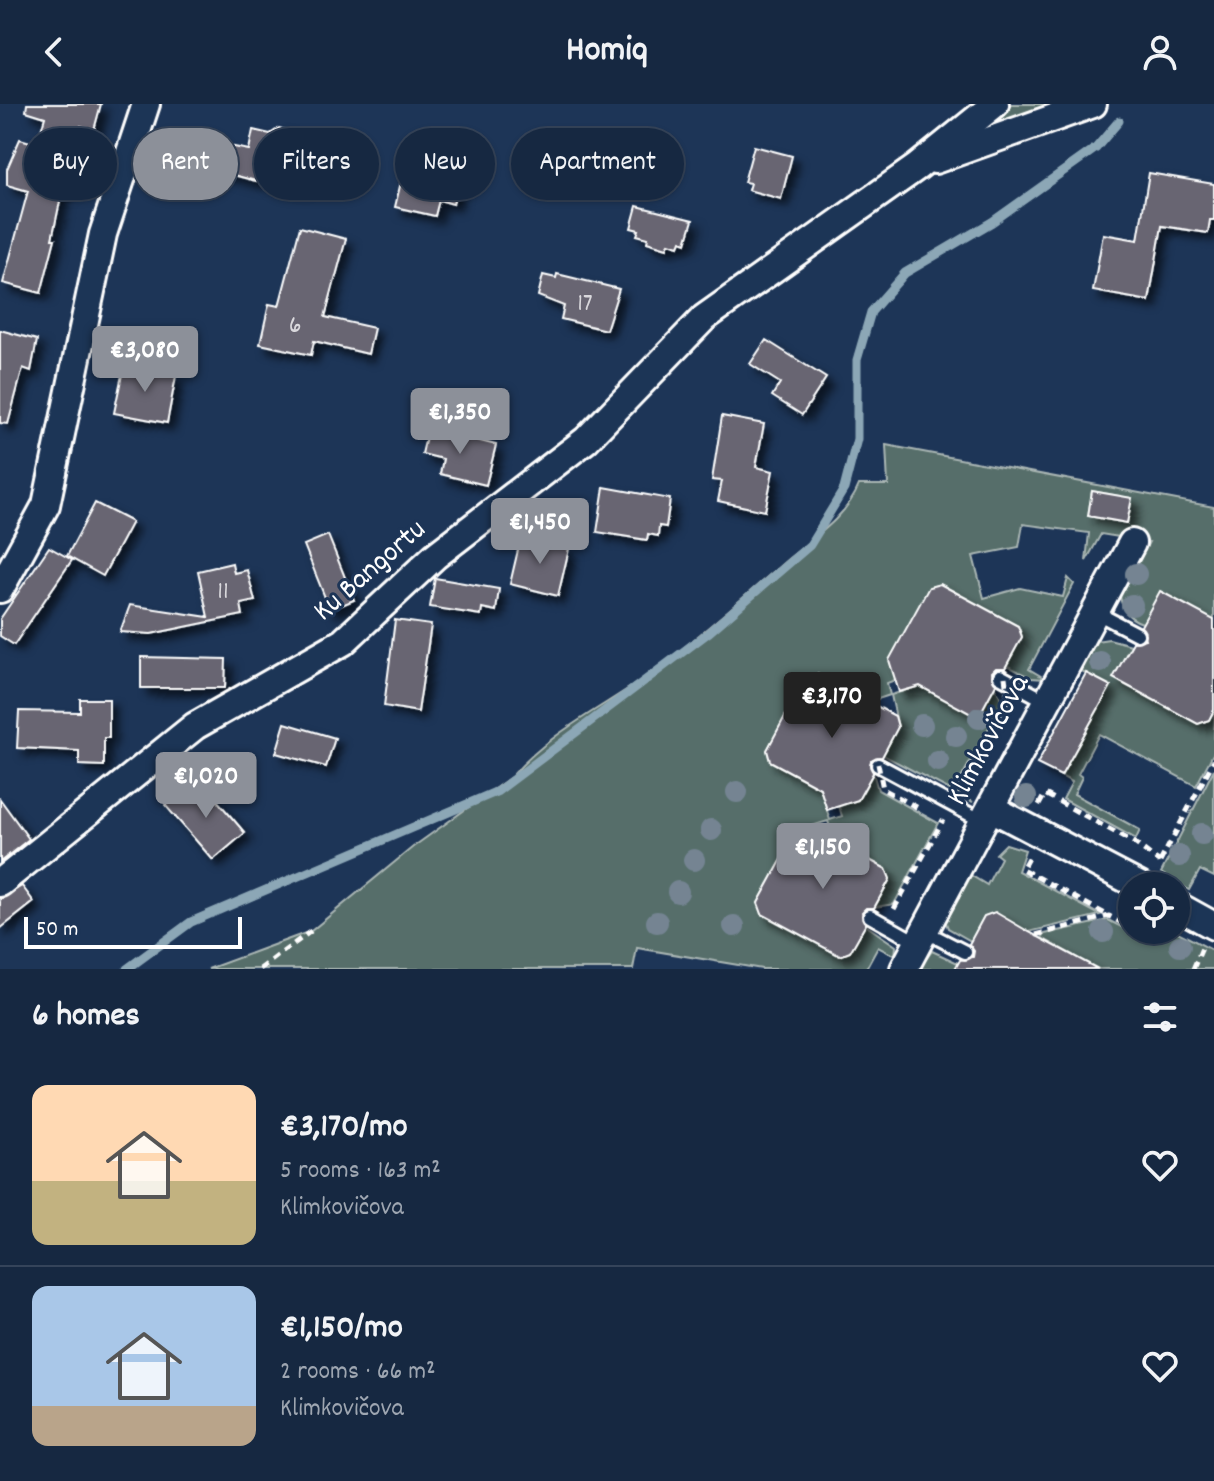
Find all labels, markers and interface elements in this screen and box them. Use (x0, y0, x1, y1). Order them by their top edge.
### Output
text: Homiq (566, 26, 648, 78)
icon: back (32, 30, 76, 74)
icon: person (1138, 30, 1182, 74)
chip: Buy (24, 128, 117, 200)
chip: Rent (133, 128, 238, 200)
chip: Filters (254, 128, 379, 200)
chip: New (395, 128, 495, 200)
chip: Apartment (511, 128, 684, 200)
house number: 17 (577, 286, 593, 323)
house number: 6 (289, 308, 301, 345)
pin: €3,080 (80, 326, 210, 394)
text: €3,080 (110, 333, 180, 370)
pin: €1,350 (395, 388, 525, 456)
text: €1,350 (429, 395, 491, 432)
pin: €1,450 (475, 498, 605, 566)
text: €1,450 (509, 505, 571, 542)
street label: Ku Bangortu (305, 511, 437, 633)
house number: 11 (217, 574, 229, 611)
street label: Klimkovičova (938, 667, 1043, 814)
pin: €3,170 (767, 672, 897, 740)
text: €3,170 (802, 679, 862, 716)
pin: €1,020 (141, 752, 271, 820)
text: €1,020 (174, 759, 238, 796)
pin: €1,150 (758, 823, 888, 891)
text: €1,150 (794, 830, 852, 867)
map controls (1118, 872, 1190, 944)
button: locate (1118, 872, 1190, 944)
scale bar (24, 913, 242, 949)
text: 50 m (36, 915, 78, 946)
text: 6 homes (32, 993, 140, 1042)
icon: filters (1138, 995, 1182, 1039)
text: €3,170/mo (280, 1104, 408, 1153)
icon: home (96, 1117, 192, 1213)
icon: heart (1138, 1143, 1182, 1187)
text: 5 rooms · 163 m² (280, 1153, 441, 1190)
text: Klimkovičova (280, 1190, 404, 1227)
text: €1,150/mo (280, 1305, 403, 1354)
icon: home (96, 1318, 192, 1414)
icon: heart (1138, 1344, 1182, 1388)
text: 2 rooms · 66 m² (280, 1354, 436, 1391)
text: Klimkovičova (280, 1391, 404, 1428)

